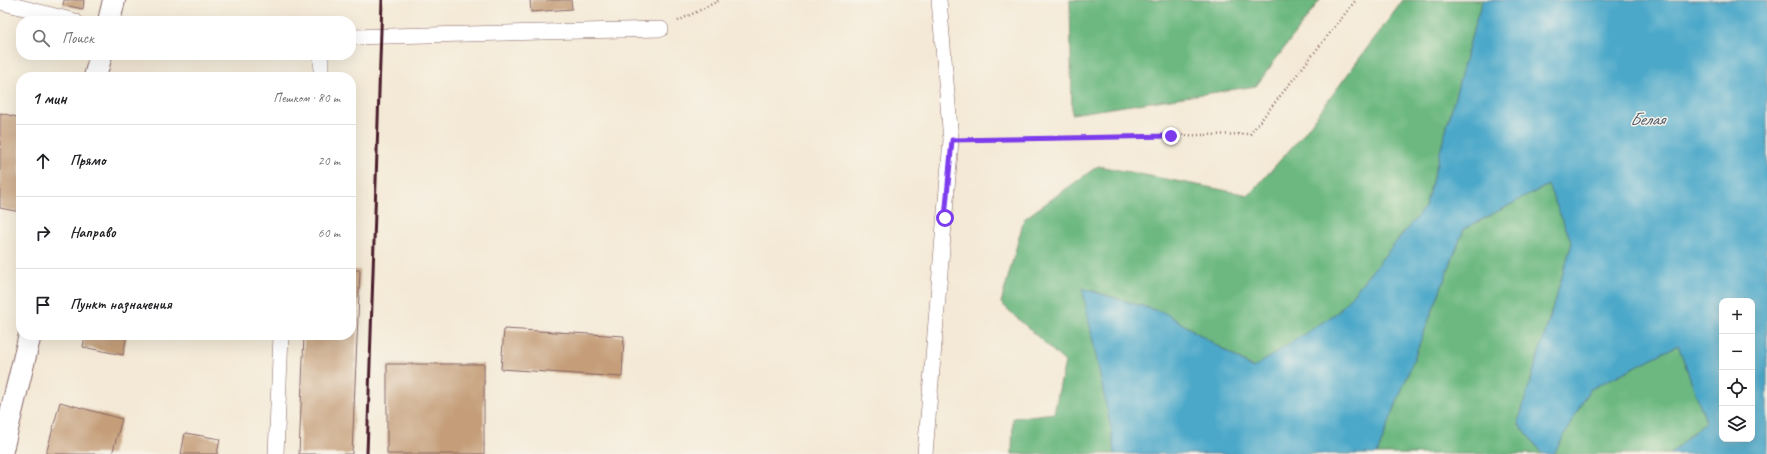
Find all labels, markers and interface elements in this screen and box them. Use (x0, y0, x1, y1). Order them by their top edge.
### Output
search box (16, 16, 356, 60)
icon: search (30, 27, 52, 49)
text: Поиск (62, 29, 94, 48)
text: 1 мин (32, 88, 67, 109)
text: Пешком · 80 m (273, 90, 340, 106)
water label: Белая (1630, 108, 1667, 130)
route end (1162, 127, 1180, 145)
icon: ahead (32, 150, 54, 172)
text: Прямо (70, 151, 106, 170)
text: 20 m (318, 153, 340, 169)
route start (936, 209, 954, 227)
icon: right (32, 222, 54, 244)
text: Направо (70, 223, 116, 242)
text: 60 m (318, 225, 340, 241)
icon: arrive (32, 294, 54, 316)
text: Пункт назначения (70, 295, 172, 314)
map controls (1719, 298, 1755, 442)
button: + (1719, 298, 1755, 334)
button: − (1719, 334, 1755, 370)
button: locate (1719, 370, 1755, 406)
button: layers (1719, 406, 1755, 442)

